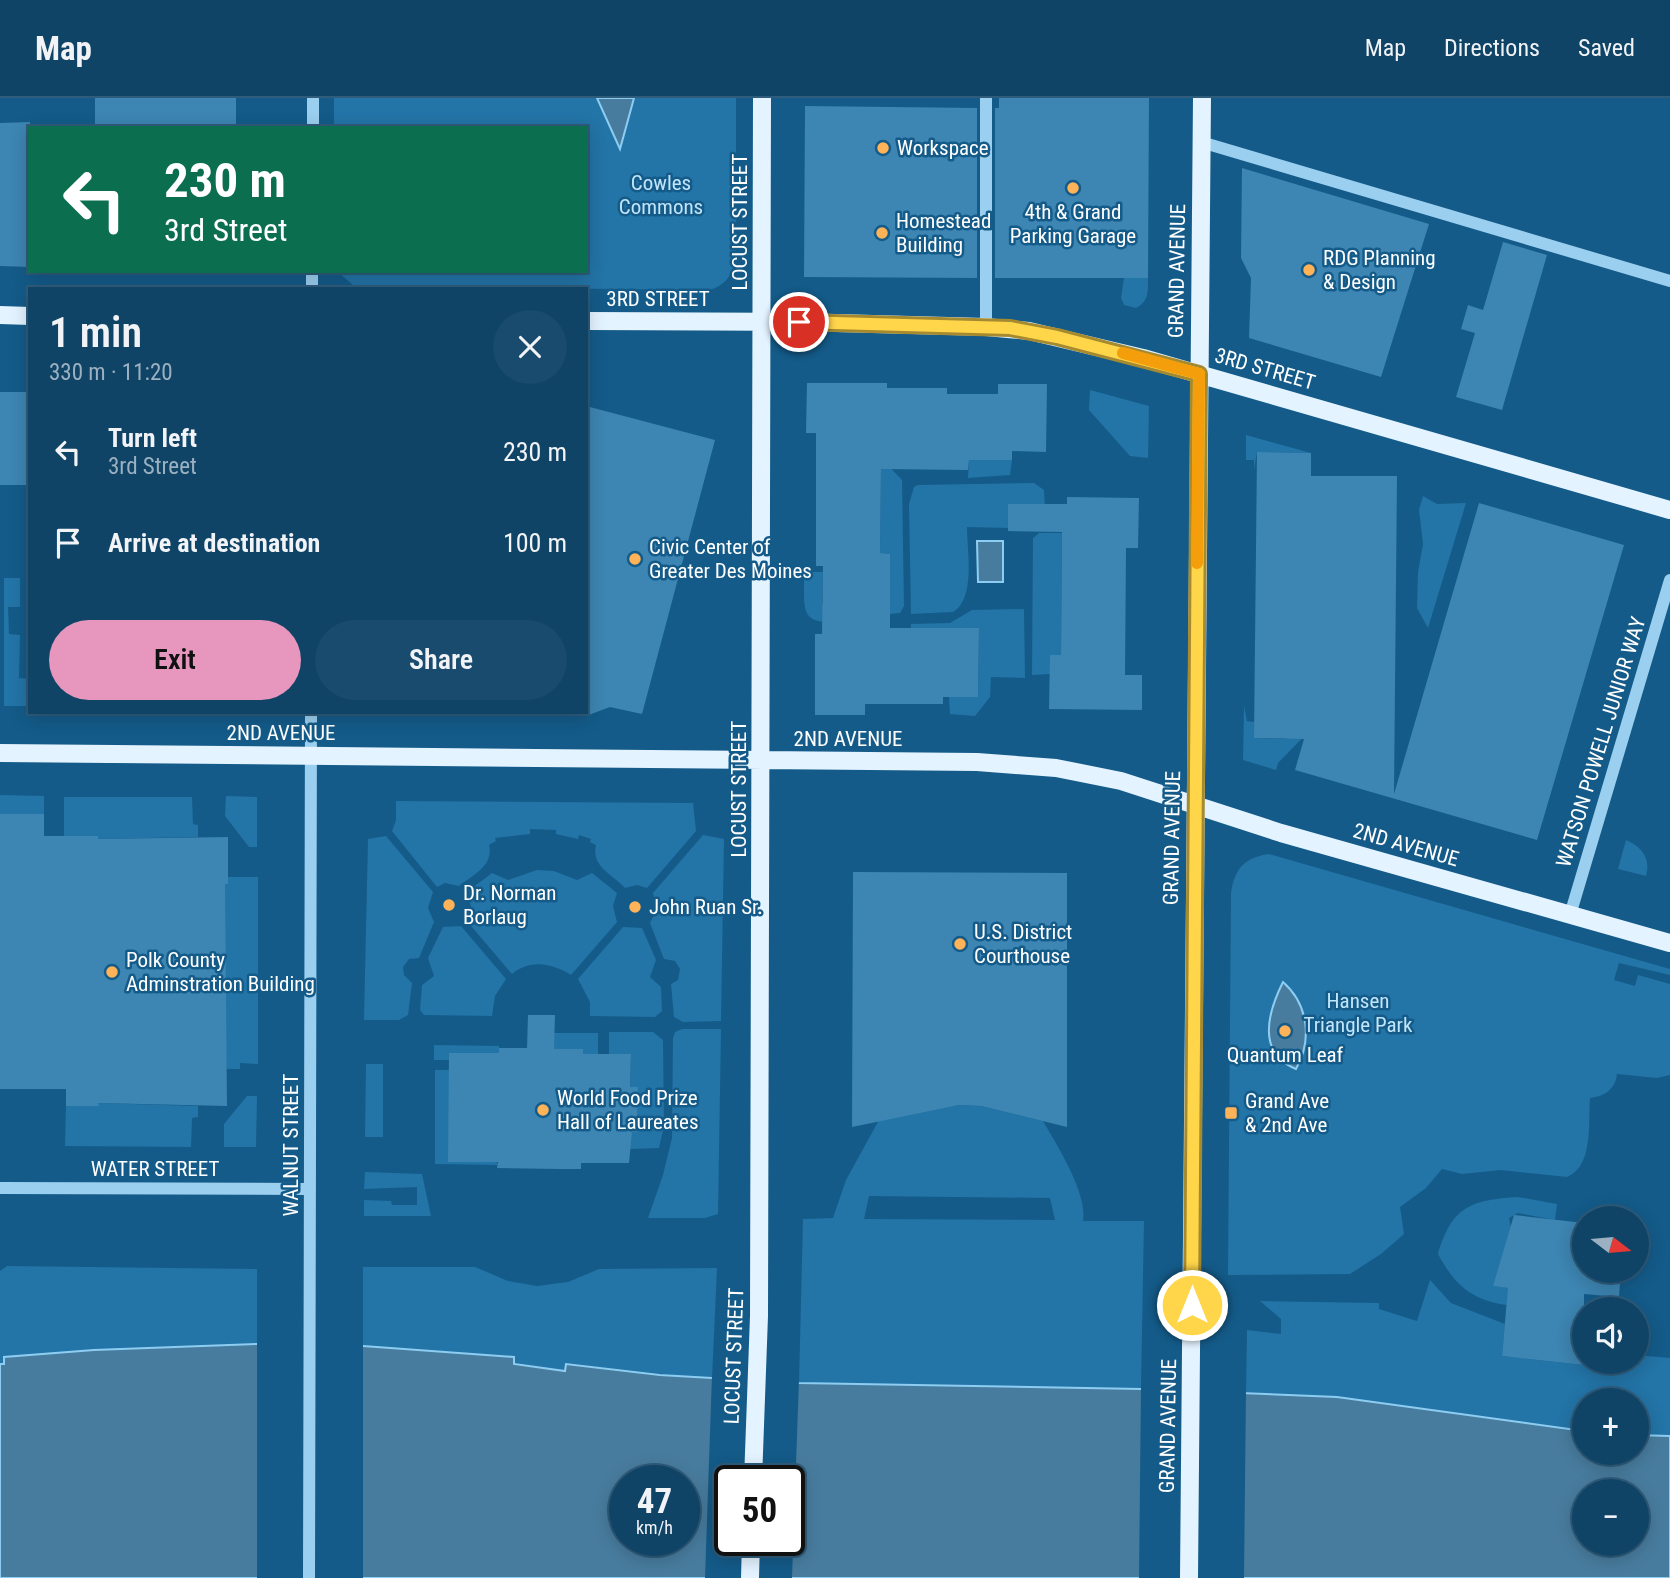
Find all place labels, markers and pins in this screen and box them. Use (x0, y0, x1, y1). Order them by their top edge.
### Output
place label: Workspace (897, 136, 989, 160)
marker: Workspace (875, 140, 891, 156)
marker: 4th & Grand Parking Garage (1065, 180, 1081, 196)
place label: 4th & Grand Parking Garage (1010, 200, 1136, 248)
place label: Homestead Building (896, 209, 991, 257)
marker: Homestead Building (874, 225, 890, 241)
place label: RDG Planning & Design (1323, 246, 1436, 294)
marker: RDG Planning & Design (1301, 262, 1317, 278)
pin (769, 292, 829, 352)
place label: Civic Center of Greater Des Moines (649, 535, 812, 583)
marker: Civic Center of Greater Des Moines (627, 551, 643, 567)
place label: Dr. Norman Borlaug (463, 881, 556, 929)
place label: John Ruan Sr. (649, 895, 763, 919)
marker: Dr. Norman Borlaug (441, 897, 457, 913)
marker: John Ruan Sr. (627, 899, 643, 915)
place label: U.S. District Courthouse (974, 920, 1072, 968)
marker: U.S. District Courthouse (952, 936, 968, 952)
place label: Polk County Adminstration Building (126, 948, 315, 996)
marker: Polk County Adminstration Building (104, 964, 120, 980)
marker: Quantum Leaf (1277, 1023, 1293, 1039)
place label: Quantum Leaf (1227, 1043, 1344, 1067)
place label: World Food Prize Hall of Laureates (557, 1086, 698, 1134)
place label: Grand Ave & 2nd Ave (1245, 1089, 1329, 1137)
marker: World Food Prize Hall of Laureates (535, 1102, 551, 1118)
marker: Grand Ave & 2nd Ave (1223, 1105, 1239, 1121)

